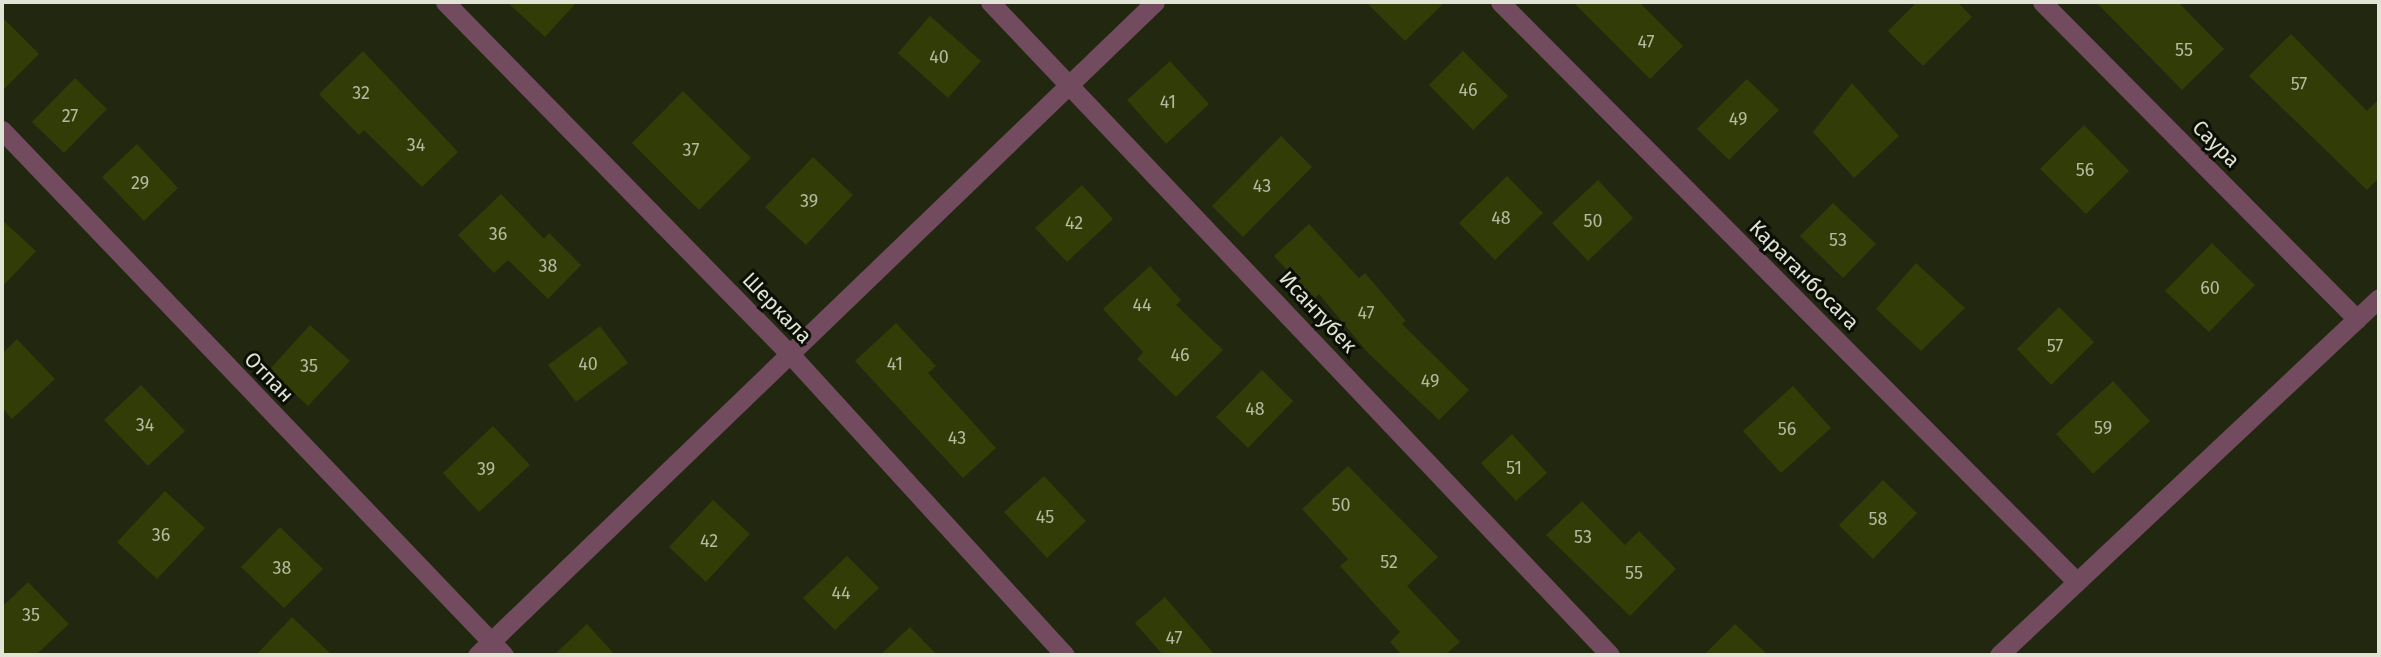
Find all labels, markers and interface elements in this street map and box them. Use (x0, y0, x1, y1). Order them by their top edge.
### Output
house number: 47 (1637, 31, 1655, 53)
house number: 55 (2175, 39, 2193, 61)
house number: 40 (929, 46, 949, 68)
house number: 57 (2291, 73, 2307, 95)
house number: 46 (1458, 79, 1478, 101)
house number: 32 (352, 82, 370, 104)
house number: 41 (1160, 91, 1176, 113)
house number: 27 (62, 105, 78, 127)
house number: 49 (1729, 108, 1747, 130)
street label: Саура (2187, 115, 2245, 173)
house number: 34 (407, 134, 425, 156)
house number: 37 (683, 139, 699, 161)
house number: 56 (2076, 159, 2094, 181)
house number: 29 (131, 172, 149, 194)
house number: 43 (1253, 175, 1271, 197)
house number: 39 (800, 190, 818, 212)
house number: 48 (1491, 207, 1511, 229)
house number: 50 (1583, 210, 1603, 232)
house number: 42 (1065, 212, 1083, 234)
street label: Караганбосага (1744, 215, 1864, 335)
house number: 36 (489, 223, 507, 245)
house number: 53 (1829, 229, 1847, 251)
house number: 38 (539, 255, 557, 277)
street label: Исантубек (1274, 266, 1362, 358)
street label: Шеркала (737, 267, 817, 349)
house number: 60 (2200, 277, 2220, 299)
house number: 44 (1132, 294, 1152, 316)
house number: 47 (1357, 302, 1375, 324)
house number: 57 (2047, 335, 2063, 357)
house number: 46 (1170, 344, 1190, 366)
street label: Отпан (239, 347, 299, 407)
house number: 40 (578, 353, 598, 375)
house number: 41 (887, 353, 903, 375)
house number: 35 (300, 355, 318, 377)
house number: 49 (1421, 370, 1439, 392)
house number: 48 (1245, 398, 1265, 420)
house number: 34 (136, 414, 154, 436)
house number: 59 (2094, 417, 2112, 439)
house number: 56 (1778, 418, 1796, 440)
house number: 43 (948, 427, 966, 449)
house number: 51 (1506, 457, 1522, 479)
house number: 39 (477, 458, 495, 480)
house number: 50 (1331, 494, 1351, 516)
house number: 45 (1036, 506, 1054, 528)
house number: 58 (1869, 508, 1887, 530)
house number: 36 (152, 524, 170, 546)
house number: 53 (1574, 526, 1592, 548)
house number: 42 (700, 530, 718, 552)
house number: 52 (1380, 551, 1398, 573)
house number: 38 (273, 557, 291, 579)
house number: 55 (1625, 562, 1643, 584)
house number: 44 (831, 582, 851, 604)
house number: 35 (22, 604, 40, 626)
house number: 47 (1165, 627, 1183, 649)

